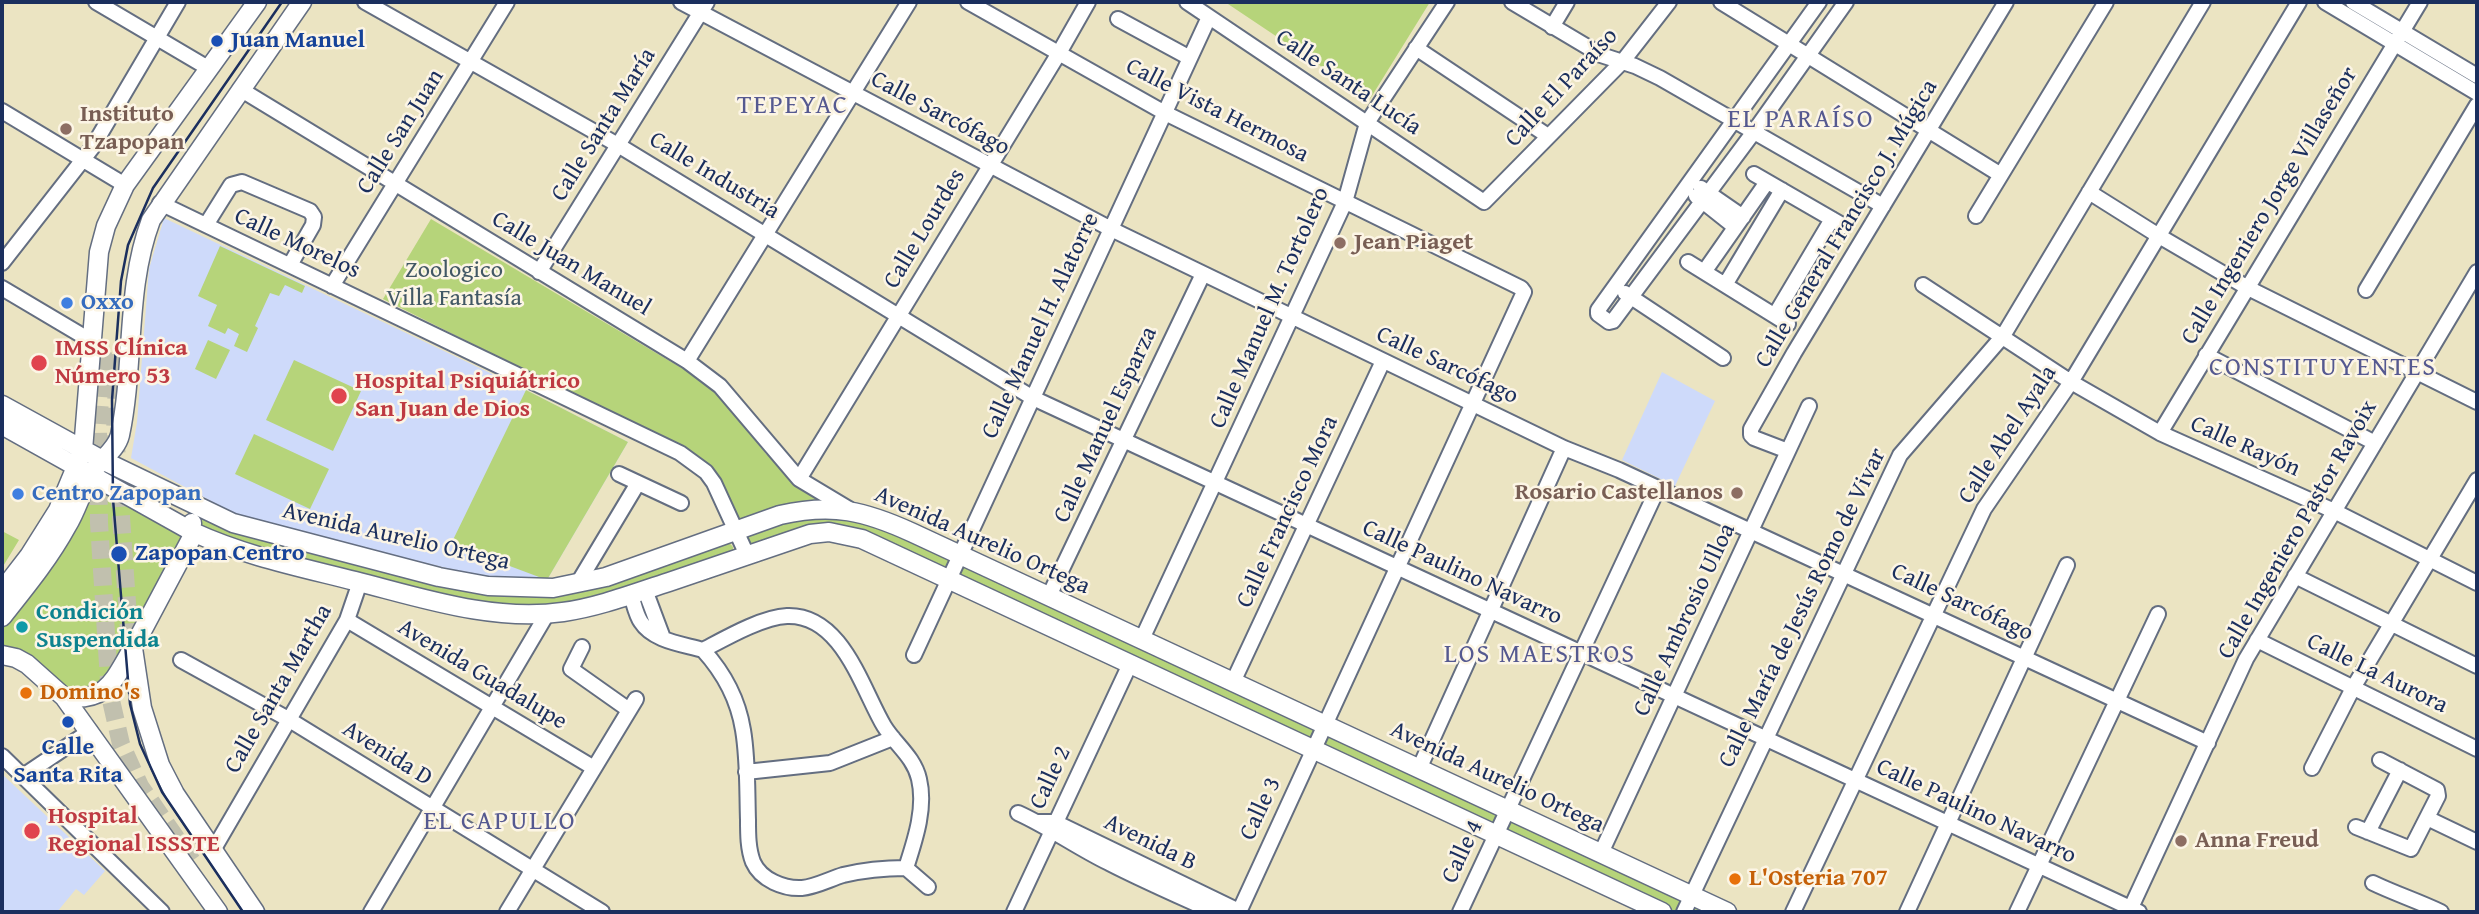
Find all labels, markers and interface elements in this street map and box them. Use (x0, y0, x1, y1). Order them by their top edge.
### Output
street label: Calle El Paraíso (1500, 22, 1624, 154)
street label: Calle Santa Lucía (1270, 24, 1426, 142)
place label: Juan Manuel (231, 27, 365, 55)
marker: Juan Manuel (209, 33, 225, 49)
street label: Calle Santa María (545, 43, 663, 207)
street label: Calle Vista Hermosa (1121, 52, 1313, 170)
street label: Calle Ingeniero Jorge Villaseñor (2176, 62, 2364, 350)
street label: Calle San Juan (351, 64, 451, 200)
street label: Calle Sarcófago (866, 65, 1014, 163)
street label: Calle General Francisco J. Múgica (1749, 75, 1945, 373)
district label: TEPEYAC (738, 90, 848, 122)
place label: Instituto Tzapopan (80, 101, 184, 157)
district label: EL PARAÍSO (1729, 104, 1873, 136)
marker: Instituto Tzapopan (58, 121, 74, 137)
street label: Calle Industria (644, 126, 784, 226)
street label: Calle Lourdes (878, 164, 972, 294)
street label: Calle Manuel M. Tortolero (1204, 183, 1336, 433)
street label: Calle Morelos (229, 202, 365, 286)
street label: Calle Juan Manuel (486, 205, 656, 323)
street label: Calle Manuel H. Alatorre (976, 208, 1106, 444)
place label: Jean Piaget (1354, 229, 1473, 257)
marker: Jean Piaget (1332, 235, 1348, 251)
park label: Zoologico Villa Fantasía (386, 257, 522, 313)
place label: Oxxo (81, 289, 134, 317)
marker: Oxxo (59, 295, 75, 311)
street label: Calle Sarcófago (1372, 321, 1522, 411)
street label: Calle Manuel Esparza (1048, 322, 1164, 528)
place label: IMSS Clínica Número 53 (55, 335, 188, 391)
district label: CONSTITUYENTES (2211, 352, 2435, 384)
marker: IMSS Clínica Número 53 (29, 353, 49, 373)
street label: Calle Abel Ayala (1953, 360, 2063, 510)
place label: Hospital Psiquiátrico San Juan de Dios (355, 368, 580, 424)
marker: Hospital Psiquiátrico San Juan de Dios (329, 386, 349, 406)
street label: Calle Ingeniero Pastor Ravoix (2212, 395, 2384, 665)
street label: Calle Rayón (2186, 410, 2304, 484)
street label: Calle Francisco Mora (1231, 411, 1345, 613)
street label: Calle María de Jesús Romo de Vivar (1713, 444, 1893, 772)
place label: Rosario Castellanos (1515, 479, 1723, 507)
place label: Centro Zapopan (32, 480, 201, 508)
street label: Avenida Aurelio Ortega (870, 481, 1094, 601)
marker: Rosario Castellanos (1729, 485, 1745, 501)
marker: Centro Zapopan (10, 486, 26, 502)
street label: Avenida Aurelio Ortega (279, 497, 513, 577)
street label: Calle Paulino Navarro (1357, 514, 1567, 632)
street label: Calle Ambrosio Ulloa (1628, 519, 1742, 721)
place label: Zapopan Centro (135, 540, 304, 568)
marker: Zapopan Centro (109, 544, 129, 564)
street label: Calle Sarcófago (1887, 558, 2037, 648)
place label: Condición Suspendida (36, 599, 160, 655)
street label: Calle Santa Martha (219, 599, 339, 779)
street label: Avenida Guadalupe (392, 613, 572, 737)
marker: Condición Suspendida (14, 619, 30, 635)
street label: Calle La Aurora (2302, 628, 2452, 720)
district label: LOS MAESTROS (1446, 639, 1634, 671)
place label: Domino's (40, 679, 140, 707)
marker: Domino's (18, 685, 34, 701)
marker: Calle Santa Rita (60, 714, 76, 730)
street label: Avenida D (337, 715, 437, 793)
street label: Avenida Aurelio Ortega (1386, 716, 1608, 840)
place label: Calle Santa Rita (13, 734, 123, 790)
street label: Calle 2 (1024, 742, 1078, 814)
street label: Calle Paulino Navarro (1871, 753, 2081, 871)
street label: Calle 3 (1234, 773, 1288, 845)
place label: Hospital Regional ISSSTE (48, 803, 220, 859)
district label: EL CAPULLO (425, 806, 575, 838)
street label: Avenida B (1099, 808, 1201, 878)
street label: Calle 4 (1436, 816, 1490, 888)
marker: Hospital Regional ISSSTE (22, 821, 42, 841)
place label: Anna Freud (2195, 827, 2319, 855)
marker: Anna Freud (2173, 833, 2189, 849)
place label: L'Osteria 707 (1749, 865, 1888, 893)
marker: L'Osteria 707 (1727, 871, 1743, 887)

